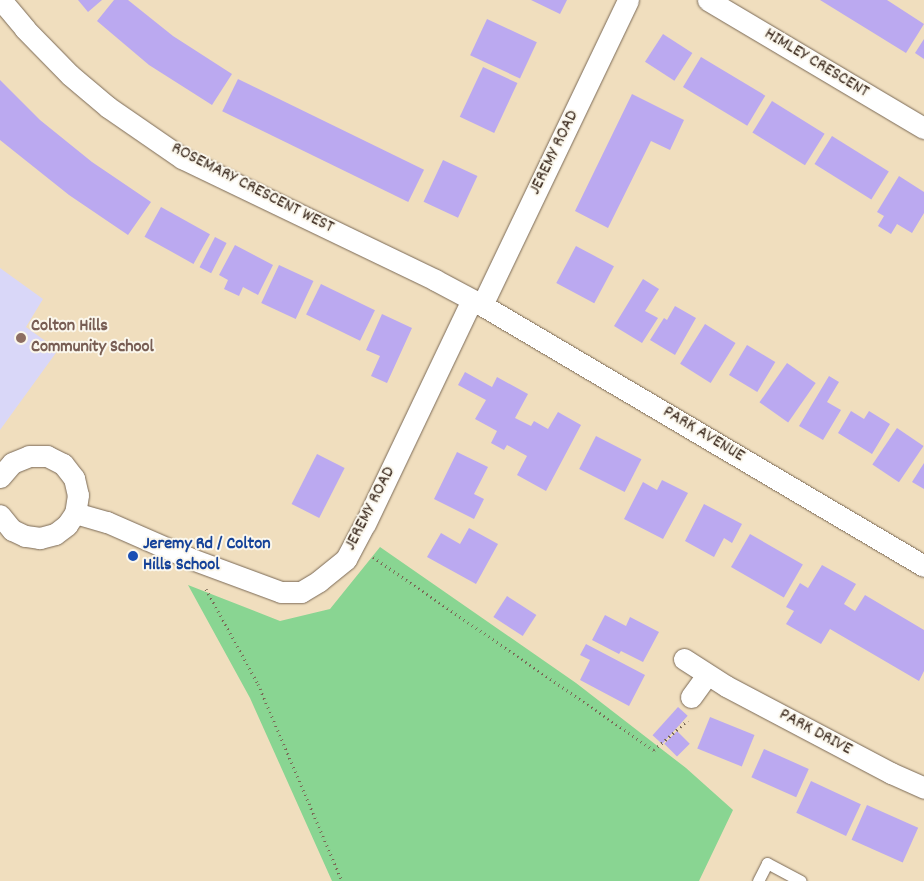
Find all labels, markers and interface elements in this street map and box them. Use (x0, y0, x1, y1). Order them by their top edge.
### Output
street label: HIMLEY CRESCENT (760, 24, 872, 104)
street label: JEREMY ROAD (525, 107, 585, 199)
street label: ROSEMARY CRESCENT WEST (167, 139, 337, 239)
place label: Colton Hills Community School (31, 317, 154, 359)
marker: Colton Hills Community School (15, 332, 27, 344)
street label: PARK AVENUE (658, 402, 748, 468)
street label: JEREMY ROAD (341, 463, 401, 555)
place label: Jeremy Rd / Colton Hills School (143, 535, 271, 578)
marker: Jeremy Rd / Colton Hills School (127, 550, 139, 562)
street label: PARK DRIVE (775, 705, 855, 761)

